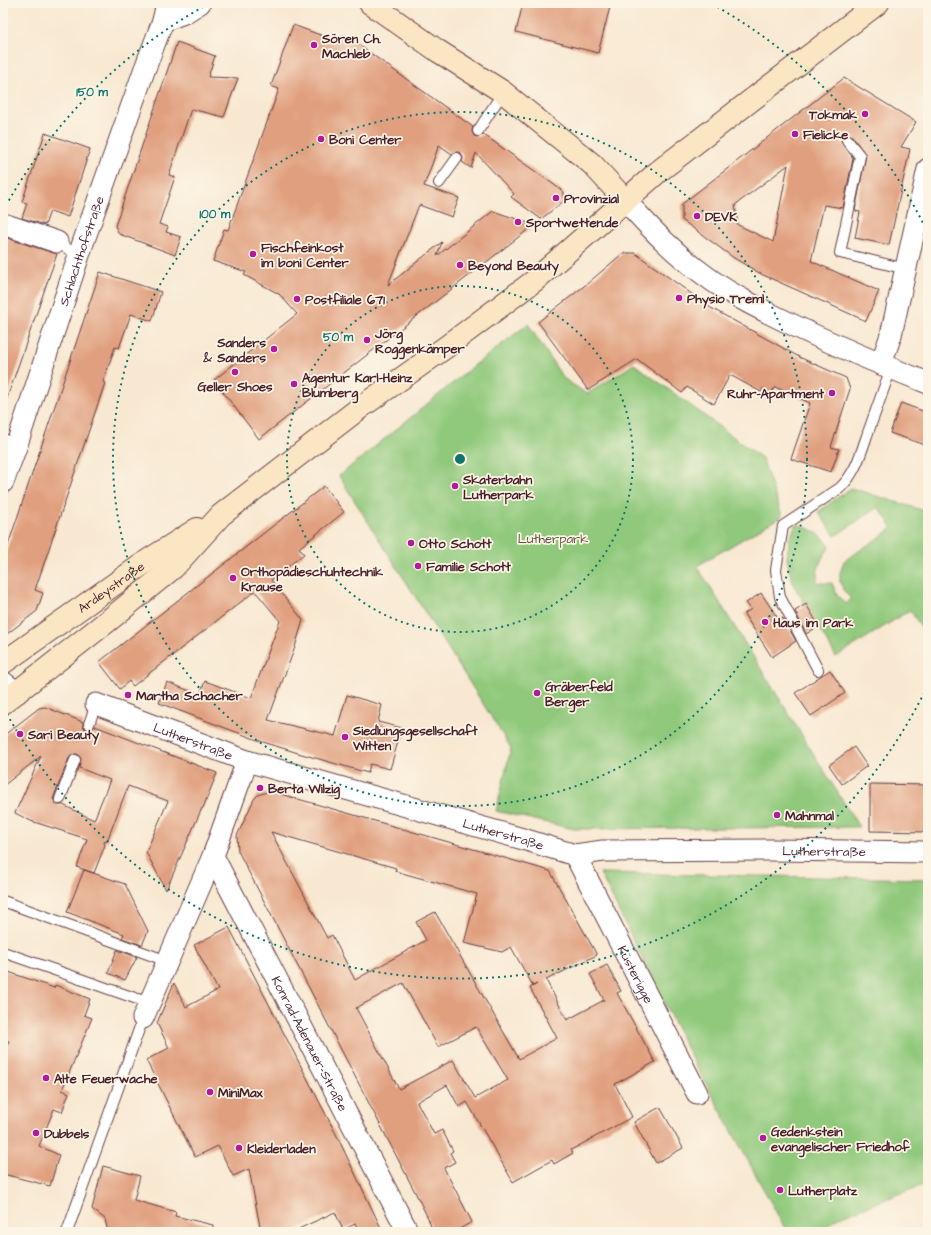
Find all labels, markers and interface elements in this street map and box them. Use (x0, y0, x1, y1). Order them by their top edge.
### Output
place label: Sören Ch. Machleb (321, 30, 381, 63)
marker: Sören Ch. Machleb (309, 40, 319, 50)
text: 150 m (76, 84, 109, 101)
place label: Tokmak (808, 106, 858, 124)
marker: Tokmak (860, 109, 870, 119)
place label: Fielicke (803, 126, 848, 144)
marker: Fielicke (790, 129, 800, 139)
place label: Boni Center (329, 131, 402, 149)
marker: Boni Center (316, 134, 326, 144)
place label: Provinzial (564, 190, 619, 208)
marker: Provinzial (551, 193, 561, 203)
street label: Schlachthofstraße (55, 194, 109, 308)
text: 100 m (200, 206, 231, 223)
place label: DEVK (705, 208, 737, 226)
marker: DEVK (692, 211, 702, 221)
place label: Sportwetten.de (525, 214, 618, 233)
marker: Sportwetten.de (513, 217, 523, 227)
place label: Fischfeinkost im boni Center (261, 239, 350, 272)
marker: Fischfeinkost im boni Center (248, 249, 258, 259)
place label: Beyond Beauty (468, 257, 560, 276)
marker: Beyond Beauty (455, 260, 465, 270)
place label: Physio Treml (687, 290, 764, 309)
place label: Postfiliale 671 (305, 291, 385, 309)
marker: Physio Treml (674, 293, 684, 303)
marker: Postfiliale 671 (292, 294, 302, 304)
place label: Jörg Roggenkämper (374, 325, 466, 360)
text: 50 m (323, 329, 354, 346)
place label: Sanders & Sanders (202, 334, 266, 367)
marker: Jörg Roggenkämper (362, 335, 372, 345)
marker: Sanders & Sanders (269, 344, 279, 354)
marker: Geller Shoes (230, 367, 240, 377)
place label: Agentur Karl-Heinz Blumberg (302, 369, 413, 404)
place label: Geller Shoes (197, 378, 273, 396)
marker: Agentur Karl-Heinz Blumberg (289, 379, 299, 389)
place label: Ruhr-Apartment (727, 385, 825, 404)
marker: Ruhr-Apartment (827, 388, 837, 398)
centre of rings (453, 452, 467, 466)
place label: Skaterbahn Lutherpark (462, 471, 535, 505)
marker: Skaterbahn Lutherpark (450, 481, 460, 491)
park label: Lutherpark (518, 530, 588, 548)
place label: Otto Schott (419, 535, 492, 553)
marker: Otto Schott (406, 538, 416, 548)
street label: Ardeystraße (74, 558, 148, 618)
place label: Familie Schott (426, 558, 512, 576)
marker: Familie Schott (413, 561, 423, 571)
place label: Orthopädieschuhtechnik Krause (241, 563, 384, 596)
marker: Orthopädieschuhtechnik Krause (228, 573, 238, 583)
place label: Haus im Park (773, 614, 854, 632)
marker: Haus im Park (760, 617, 770, 627)
place label: Gräberfeld Berger (545, 678, 613, 713)
place label: Martha Schacher (136, 687, 243, 705)
marker: Gräberfeld Berger (532, 688, 542, 698)
marker: Martha Schacher (123, 690, 133, 700)
street label: Lutherstraße (151, 719, 235, 765)
place label: Siedlungsgesellschaft Witten (352, 722, 478, 755)
place label: Sari Beauty (27, 726, 100, 745)
marker: Sari Beauty (15, 729, 25, 739)
marker: Siedlungsgesellschaft Witten (340, 732, 350, 742)
place label: Berta Wilzig (268, 780, 340, 800)
marker: Berta Wilzig (255, 783, 265, 793)
place label: Mahnmal (785, 807, 834, 825)
marker: Mahnmal (772, 810, 782, 820)
street label: Lutherstraße (461, 814, 546, 855)
street label: Lutherstraße (782, 842, 866, 861)
street label: Küsterigge (613, 943, 658, 1007)
street label: Konrad-Adenauer-Straße (267, 973, 352, 1115)
place label: Alte Feuerwache (54, 1070, 158, 1088)
marker: Alte Feuerwache (41, 1073, 51, 1083)
place label: MiniMax (218, 1084, 264, 1102)
marker: MiniMax (205, 1087, 215, 1097)
place label: Gedenkstein evangelischer Friedhof (770, 1123, 911, 1158)
place label: Dubbels (44, 1125, 90, 1143)
marker: Dubbels (31, 1128, 41, 1138)
marker: Gedenkstein evangelischer Friedhof (758, 1133, 768, 1143)
place label: Kleiderladen (247, 1140, 316, 1158)
marker: Kleiderladen (234, 1143, 244, 1153)
place label: Lutherplatz (788, 1182, 858, 1201)
marker: Lutherplatz (775, 1185, 785, 1195)

